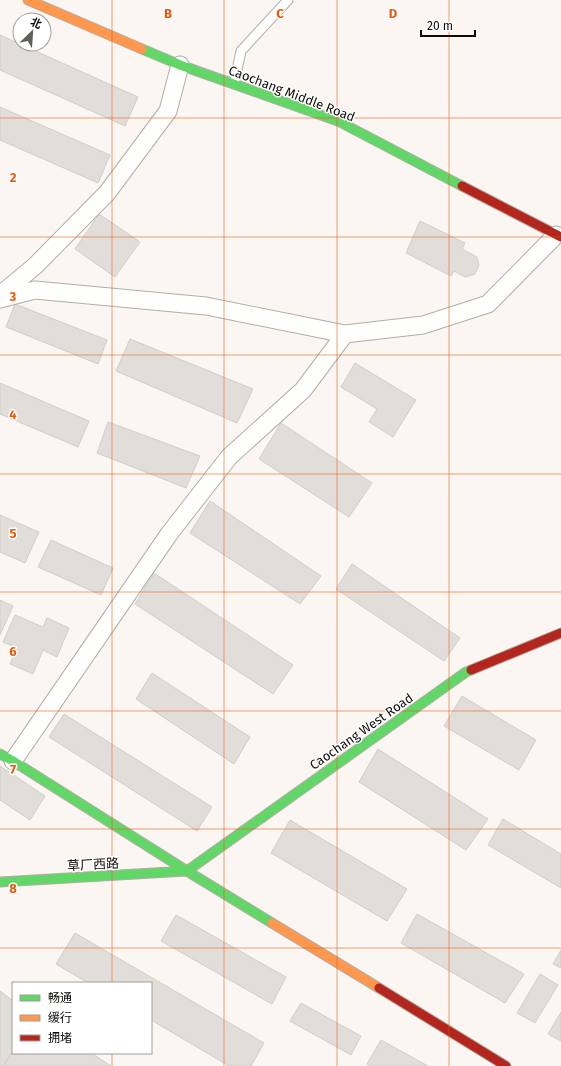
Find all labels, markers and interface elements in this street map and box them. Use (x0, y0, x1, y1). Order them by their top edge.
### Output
text: B (164, 6, 172, 21)
text: C (276, 6, 284, 21)
text: D (389, 6, 398, 21)
north arrow (12, 12, 52, 52)
scale bar (421, 12, 475, 38)
text: 北 (28, 15, 44, 32)
text: 20 m (427, 19, 453, 33)
street label: Caochang Middle Road (227, 62, 357, 125)
text: 2 (10, 170, 17, 185)
text: 3 (9, 289, 17, 304)
text: 4 (9, 407, 17, 422)
text: 5 (10, 526, 17, 541)
text: 6 (9, 644, 17, 659)
street label: Caochang West Road (307, 690, 416, 773)
text: 7 (10, 762, 16, 777)
street label: 草厂西路 (67, 856, 119, 873)
text: 8 (9, 881, 17, 896)
legend (12, 982, 152, 1054)
text: 畅通 (48, 991, 72, 1005)
text: 缓行 (48, 1011, 72, 1025)
text: 拥堵 (48, 1031, 72, 1045)

